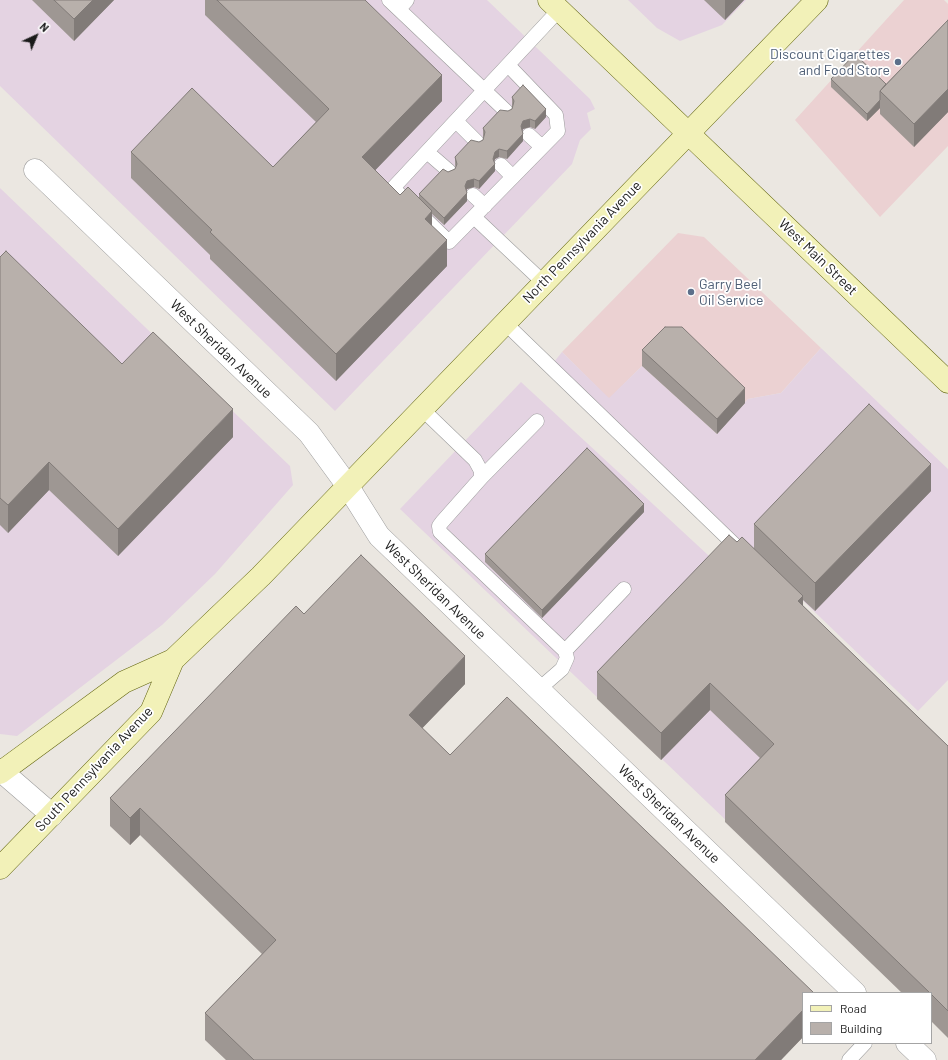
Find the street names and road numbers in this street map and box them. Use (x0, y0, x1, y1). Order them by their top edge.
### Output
street label: North Pennsylvania Avenue (519, 177, 645, 307)
street label: West Main Street (775, 215, 861, 299)
street label: West Sheridan Avenue (167, 296, 275, 402)
street label: West Sheridan Avenue (381, 537, 489, 643)
street label: South Pennsylvania Avenue (32, 703, 156, 835)
street label: West Sheridan Avenue (615, 761, 723, 867)

